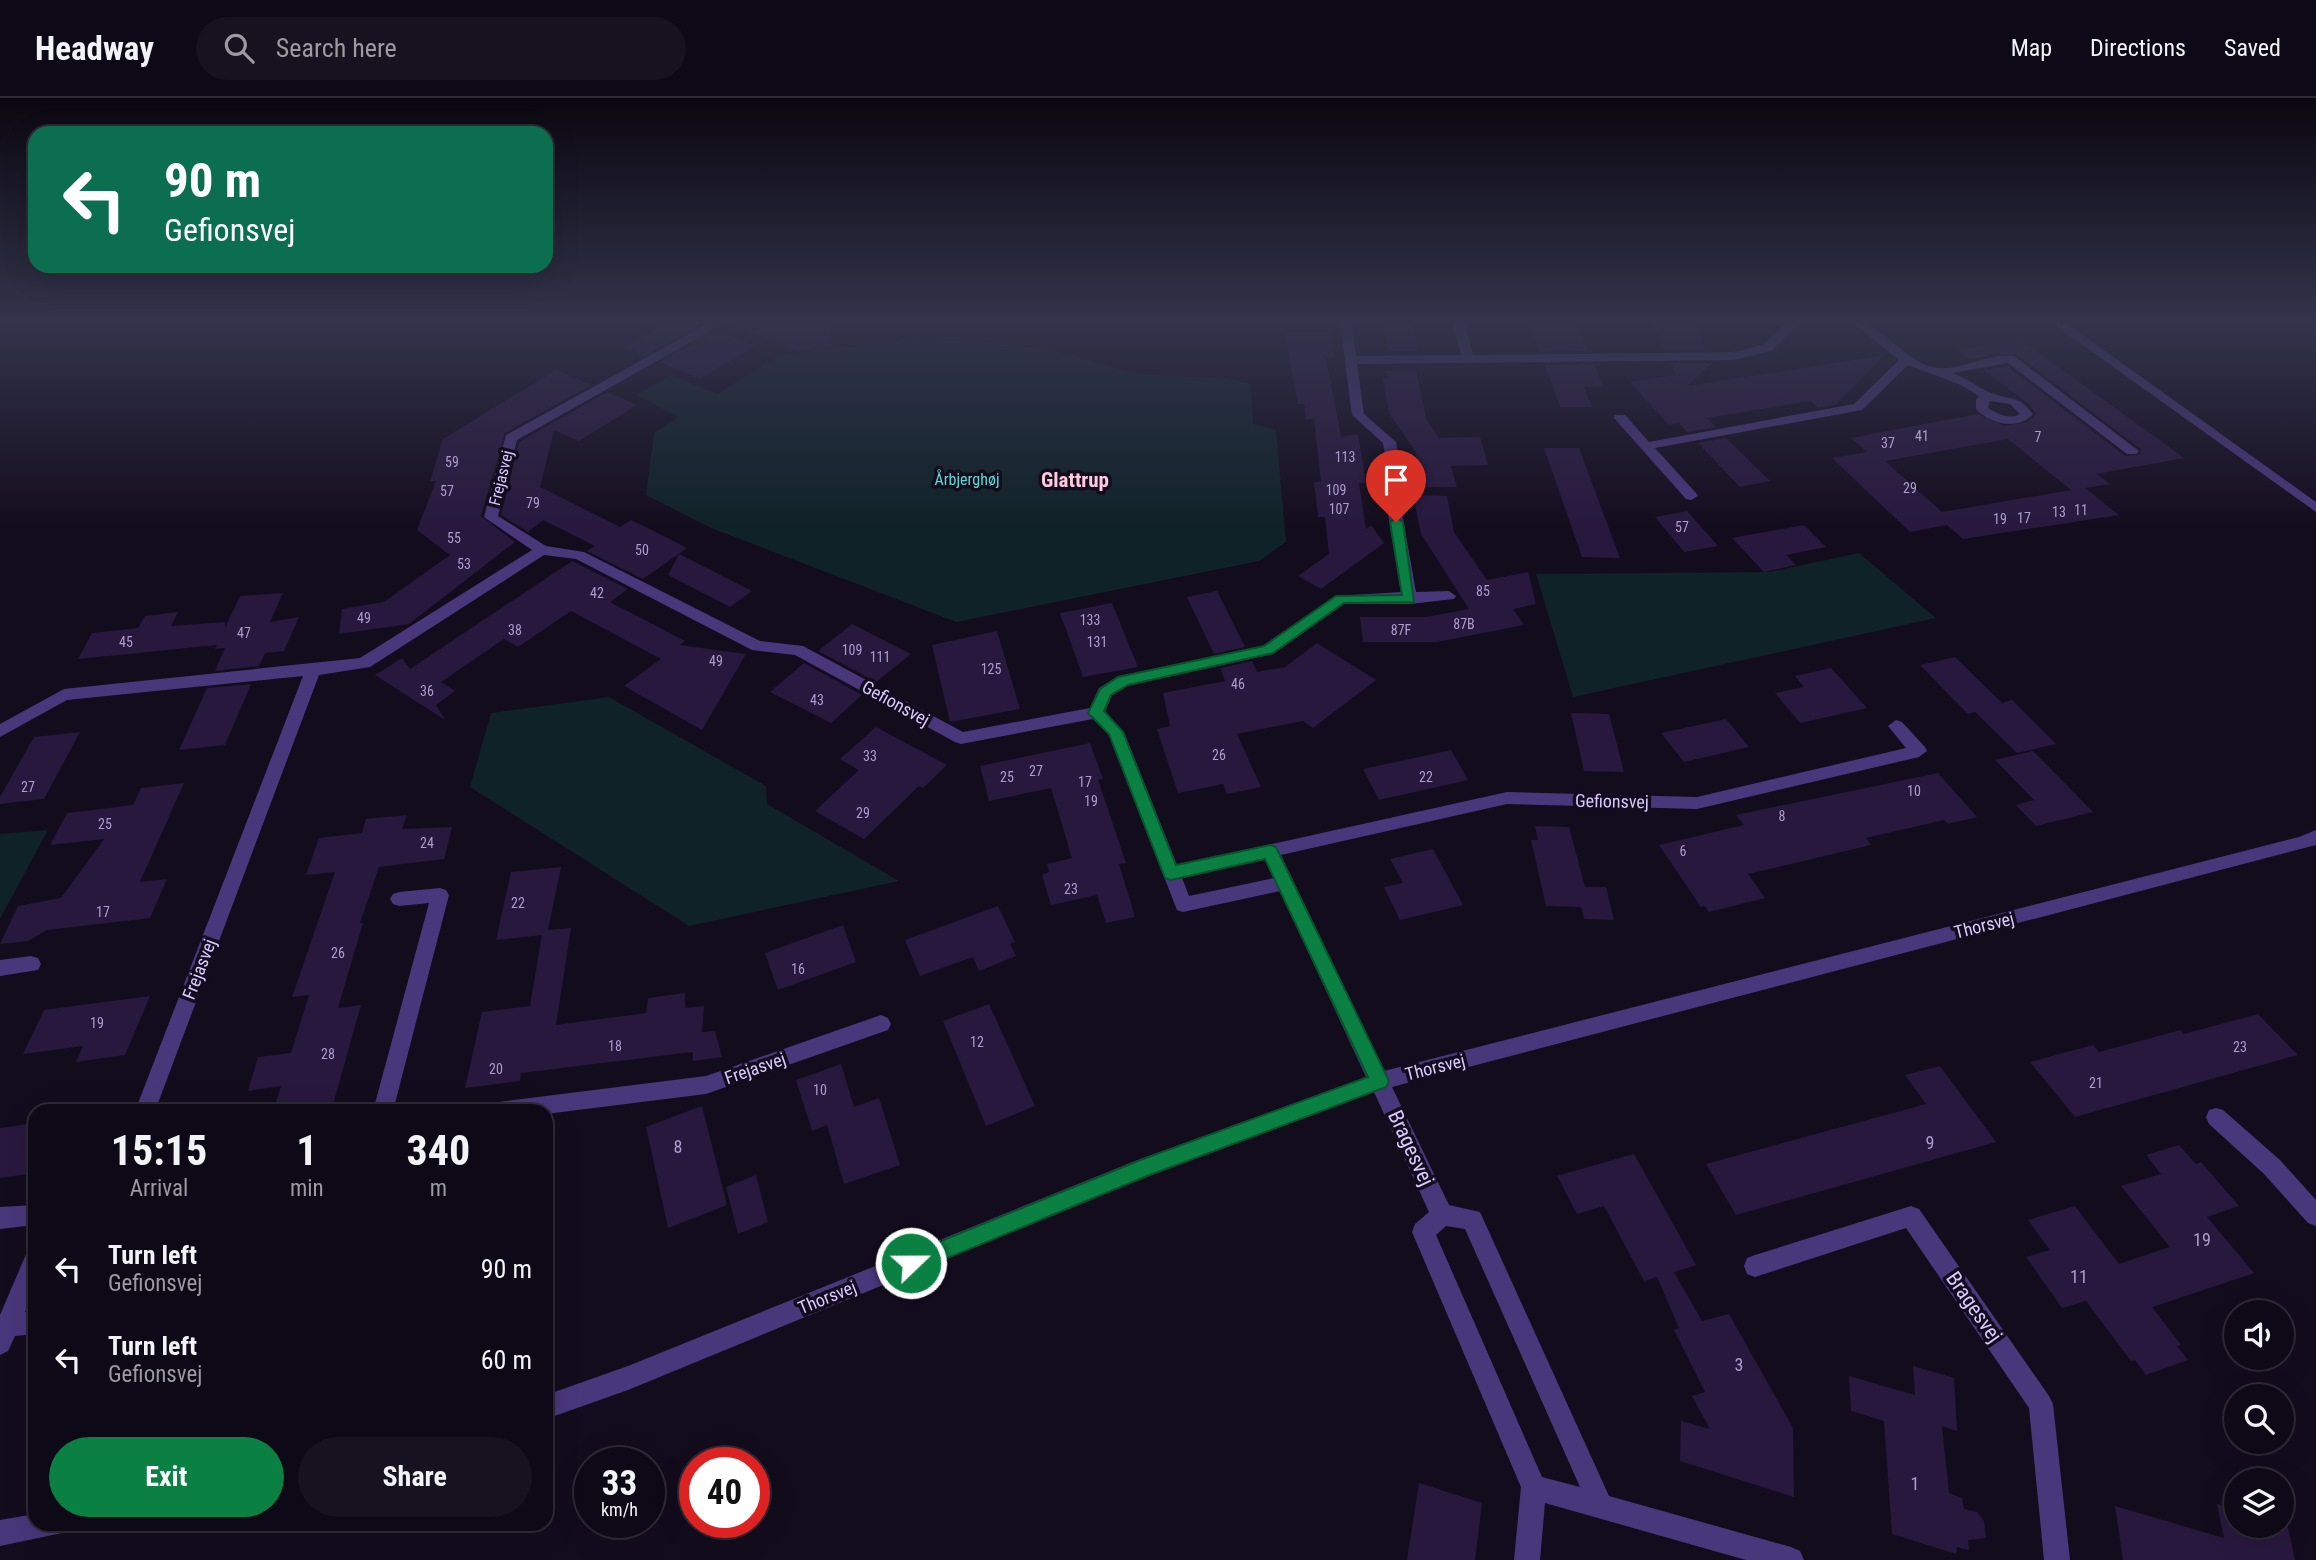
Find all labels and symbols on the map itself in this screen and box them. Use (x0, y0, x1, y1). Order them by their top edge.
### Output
house number: 41 (1915, 428, 1929, 444)
house number: 7 (2035, 429, 2042, 445)
house number: 37 (1881, 435, 1895, 451)
street label: Frejasvej (485, 448, 517, 508)
house number: 113 (1335, 449, 1355, 465)
pin (1366, 450, 1426, 522)
house number: 59 (445, 454, 459, 470)
district label: Glattrup (1041, 468, 1109, 492)
park label: Årbjerghøj (935, 469, 999, 489)
house number: 29 (1903, 480, 1917, 496)
house number: 109 (1326, 482, 1346, 498)
house number: 57 (440, 483, 454, 499)
house number: 79 (526, 495, 540, 511)
house number: 107 (1329, 501, 1349, 517)
house number: 11 (2074, 502, 2088, 518)
house number: 13 (2052, 504, 2066, 520)
house number: 17 (2017, 510, 2031, 526)
house number: 19 (1993, 511, 2007, 527)
house number: 57 (1675, 519, 1689, 535)
house number: 55 (447, 530, 461, 546)
house number: 50 (635, 542, 649, 558)
house number: 53 (457, 556, 471, 572)
house number: 85 (1476, 583, 1490, 599)
house number: 42 (590, 585, 604, 601)
house number: 49 (357, 610, 371, 626)
house number: 133 (1080, 612, 1100, 628)
house number: 87B (1453, 616, 1475, 632)
house number: 38 (508, 622, 522, 638)
house number: 87F (1391, 622, 1412, 638)
house number: 47 (237, 625, 251, 641)
house number: 45 (119, 634, 133, 650)
house number: 131 (1087, 634, 1107, 650)
house number: 109 (842, 642, 862, 658)
house number: 111 (870, 649, 890, 665)
house number: 49 (709, 653, 723, 669)
house number: 125 (981, 661, 1001, 677)
street label: Gefionsvej (859, 676, 933, 730)
house number: 46 (1231, 676, 1245, 692)
house number: 36 (420, 683, 434, 699)
house number: 43 (810, 692, 824, 708)
house number: 26 (1212, 747, 1226, 763)
house number: 33 (863, 748, 877, 764)
house number: 27 (1029, 763, 1043, 779)
house number: 25 (1000, 769, 1014, 785)
house number: 22 (1419, 769, 1433, 785)
house number: 17 (1078, 774, 1092, 790)
house number: 27 (21, 779, 35, 795)
house number: 10 (1907, 783, 1921, 799)
street label: Gefionsvej (1575, 790, 1649, 812)
house number: 19 (1084, 793, 1098, 809)
house number: 29 (856, 805, 870, 821)
house number: 8 (1779, 808, 1786, 824)
house number: 25 (98, 816, 112, 832)
house number: 24 (420, 835, 434, 851)
house number: 6 (1680, 843, 1687, 859)
house number: 23 (1064, 881, 1078, 897)
house number: 22 (511, 895, 525, 911)
house number: 17 (96, 904, 110, 920)
street label: Thorsvej (1952, 907, 2016, 943)
street label: Frejasvej (178, 936, 220, 1002)
house number: 26 (331, 945, 345, 961)
house number: 16 (791, 961, 805, 977)
house number: 19 (90, 1015, 104, 1031)
house number: 12 (970, 1034, 984, 1050)
house number: 18 (608, 1038, 622, 1054)
house number: 23 (2233, 1039, 2247, 1055)
house number: 28 (321, 1046, 335, 1062)
street label: Frejasvej (722, 1048, 788, 1088)
street label: Thorsvej (1403, 1049, 1467, 1085)
house number: 20 (489, 1061, 503, 1077)
house number: 21 (2089, 1075, 2103, 1091)
house number: 10 (813, 1082, 827, 1098)
street label: Bragesvej (1383, 1106, 1439, 1190)
house number: 9 (1926, 1132, 1934, 1153)
house number: 8 (674, 1136, 682, 1157)
position arrow (874, 1226, 948, 1300)
house number: 19 (2193, 1229, 2211, 1250)
house number: 11 (2070, 1266, 2088, 1287)
street label: Bragesvej (1941, 1267, 2007, 1347)
street label: Thorsvej (795, 1276, 859, 1318)
house number: 3 (1735, 1354, 1743, 1375)
speed limit sign: 40 (679, 1447, 770, 1538)
house number: 1 (1911, 1473, 1919, 1494)

